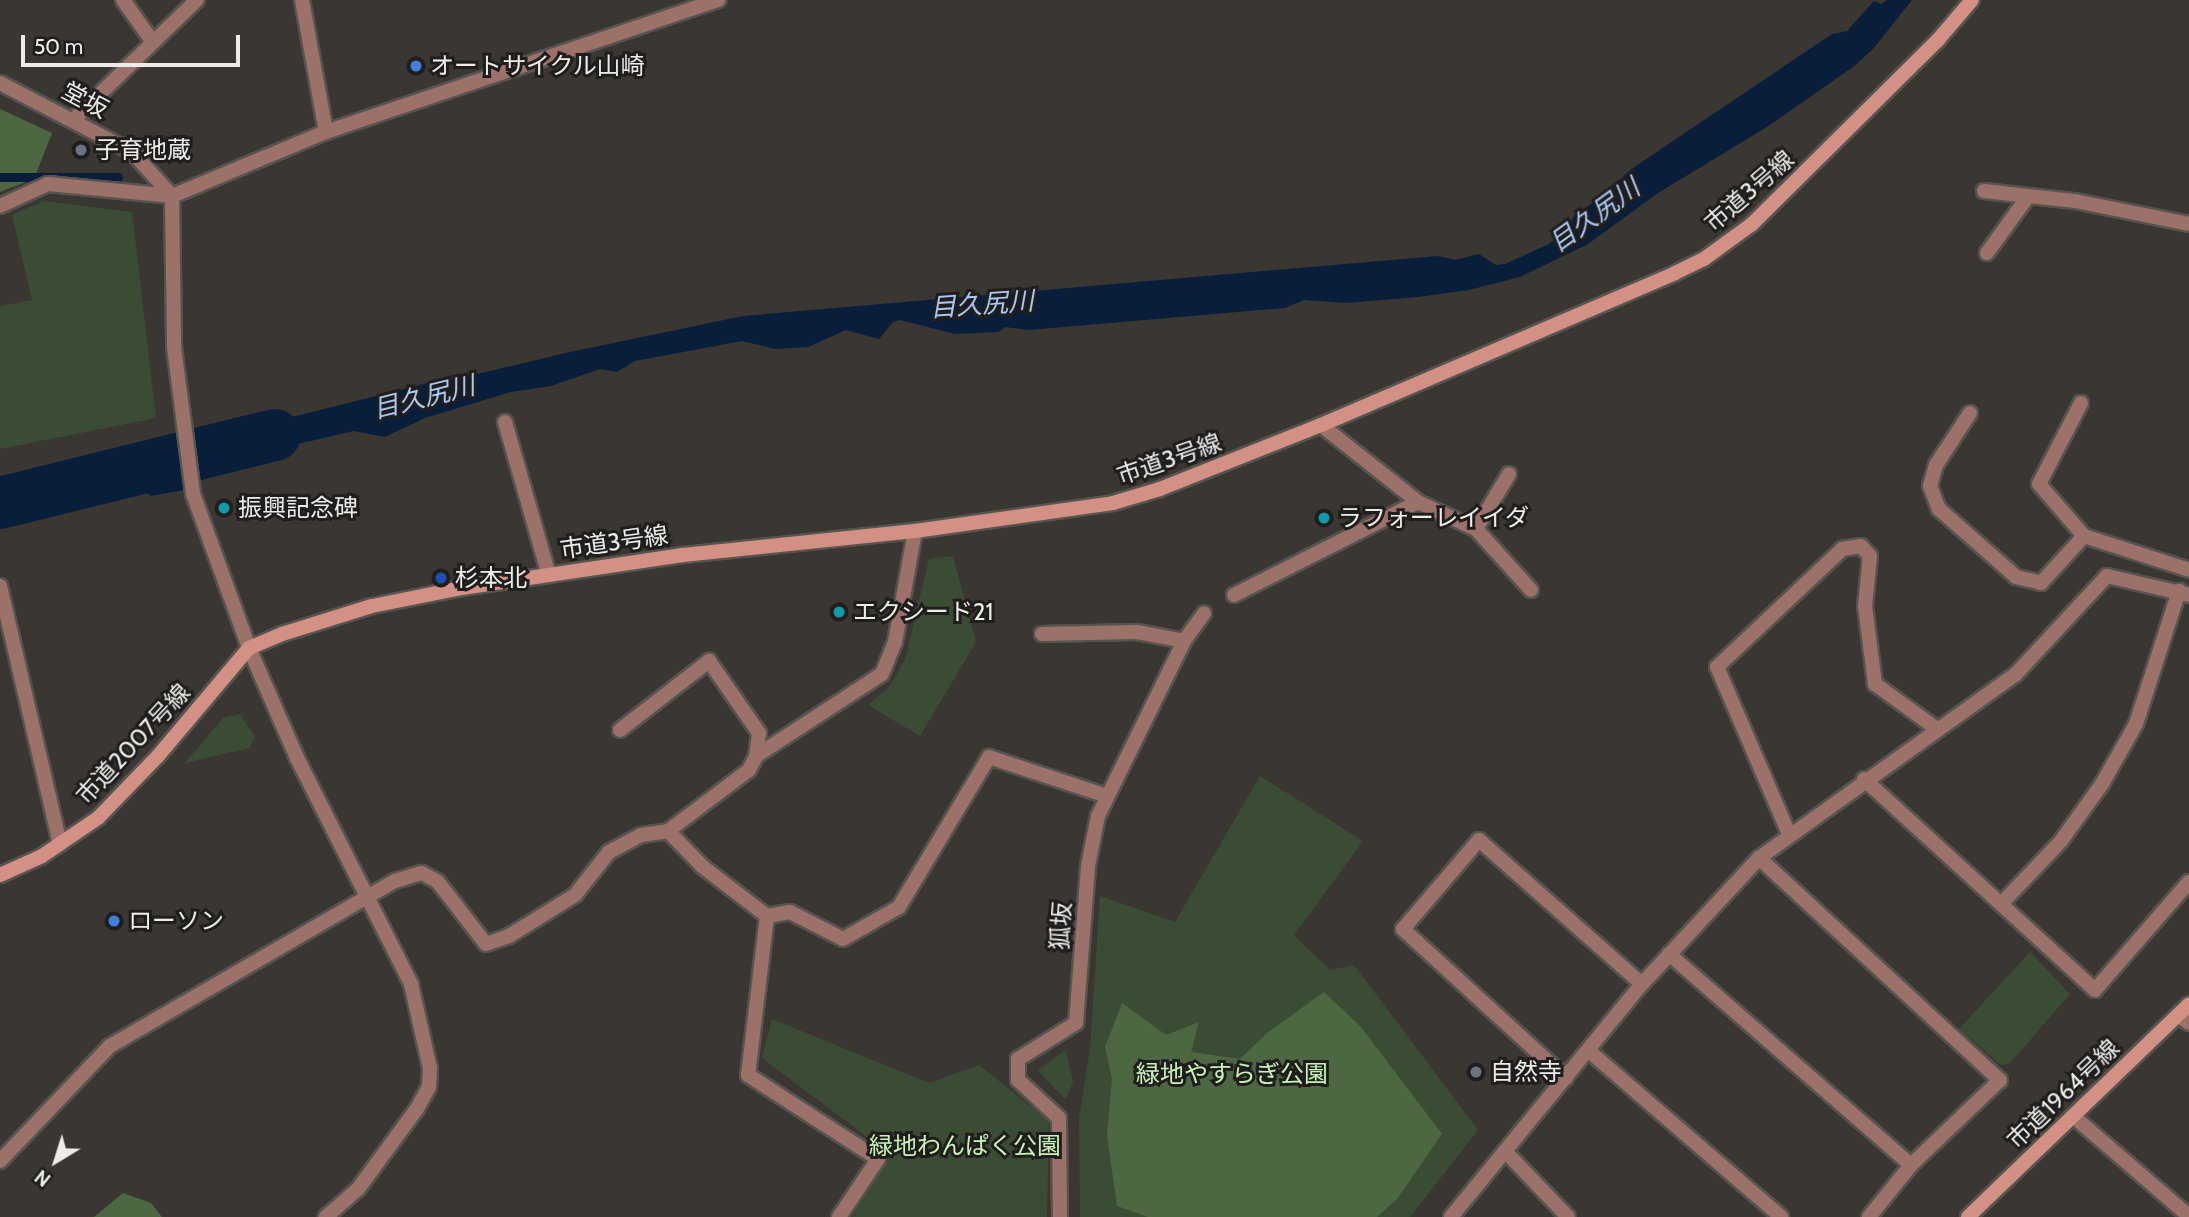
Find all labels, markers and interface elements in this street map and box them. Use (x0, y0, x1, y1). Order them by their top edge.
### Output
scale bar (24, 21, 243, 65)
text: 50 m (34, 34, 83, 59)
place label: オートサイクル山崎 (430, 52, 646, 80)
marker: オートサイクル山崎 (408, 58, 424, 74)
street label: 堂坂 (57, 76, 113, 124)
place label: 子育地蔵 (95, 136, 191, 164)
marker: 子育地蔵 (73, 142, 89, 158)
street label: 市道3号線 (1698, 144, 1800, 238)
water label: 目久尻川 (1544, 173, 1646, 259)
water label: 目久尻川 (929, 286, 1035, 324)
water label: 目久尻川 (370, 370, 478, 426)
street label: 市道3号線 (1113, 428, 1225, 490)
place label: 振興記念碑 (238, 494, 358, 522)
marker: 振興記念碑 (216, 500, 232, 516)
place label: ラフォーレイイダ (1338, 504, 1530, 532)
marker: ラフォーレイイダ (1316, 510, 1332, 526)
street label: 市道3号線 (558, 520, 670, 564)
place label: 杉本北 (455, 564, 527, 592)
marker: 杉本北 (433, 570, 449, 586)
place label: エクシード21 (853, 598, 993, 626)
marker: エクシード21 (831, 604, 847, 620)
street label: 市道2007号線 (70, 678, 196, 810)
street label: 狐坂 (1045, 901, 1077, 951)
place label: ローソン (128, 907, 224, 935)
marker: ローソン (106, 913, 122, 929)
street label: 市道1964号線 (2001, 1033, 2125, 1155)
place label: 自然寺 (1490, 1058, 1562, 1086)
park label: 緑地やすらぎ公園 (1136, 1060, 1328, 1088)
marker: 自然寺 (1468, 1064, 1484, 1080)
north arrow (21, 1126, 91, 1196)
park label: 緑地わんぱく公園 (869, 1132, 1061, 1160)
text: N (30, 1165, 55, 1191)

